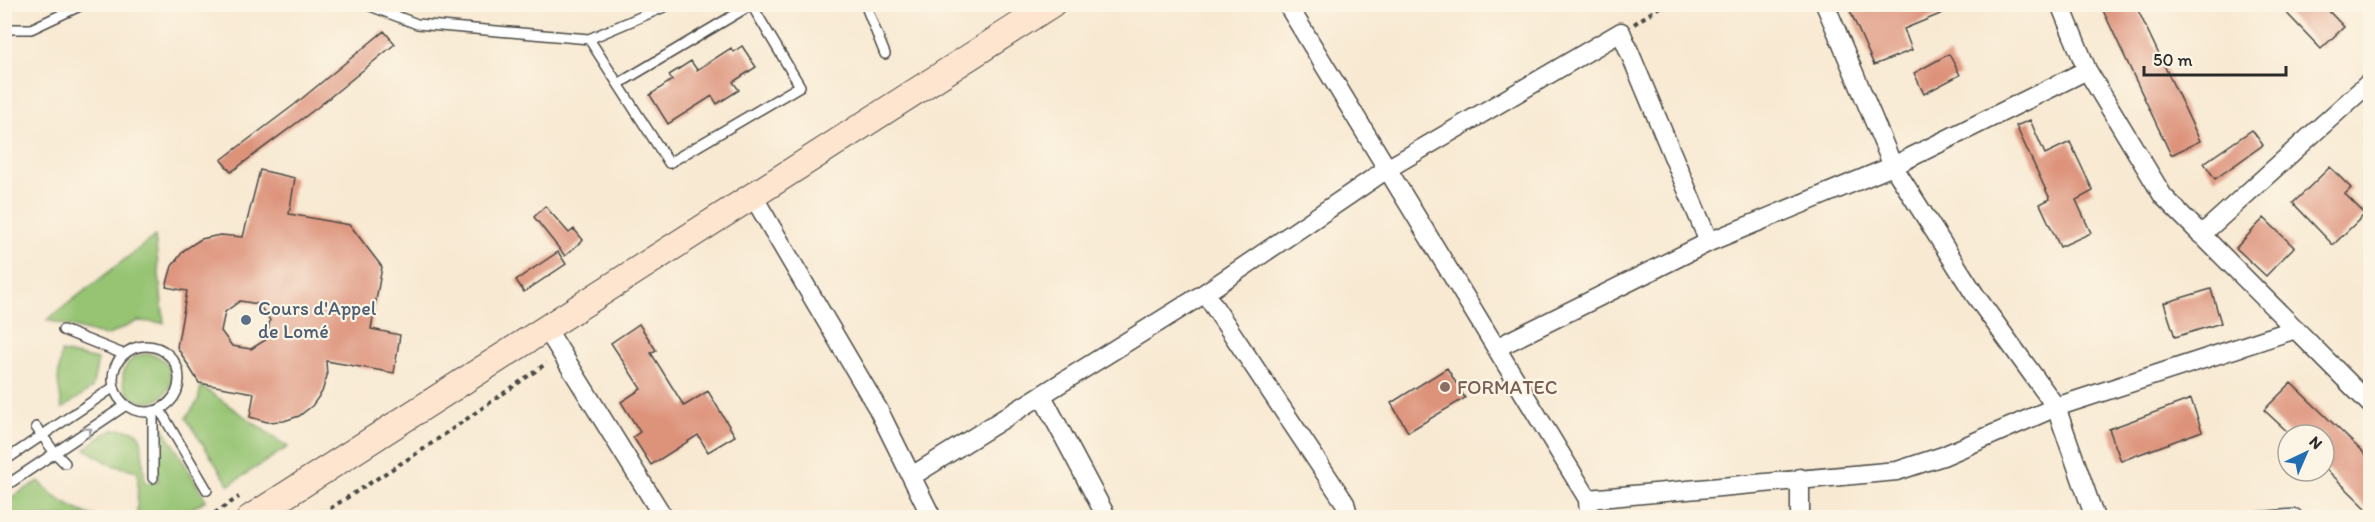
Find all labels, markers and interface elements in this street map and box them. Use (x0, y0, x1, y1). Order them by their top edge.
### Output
scale bar (2144, 39, 2286, 77)
text: 50 m (2153, 49, 2193, 71)
place label: Cours d'Appel de Lomé (258, 296, 377, 343)
marker: Cours d'Appel de Lomé (239, 313, 253, 327)
place label: FORMATEC (1457, 375, 1558, 399)
marker: FORMATEC (1438, 380, 1452, 394)
north arrow (2276, 423, 2336, 483)
one-way arrow (81, 427, 92, 438)
text: N (2306, 432, 2327, 453)

